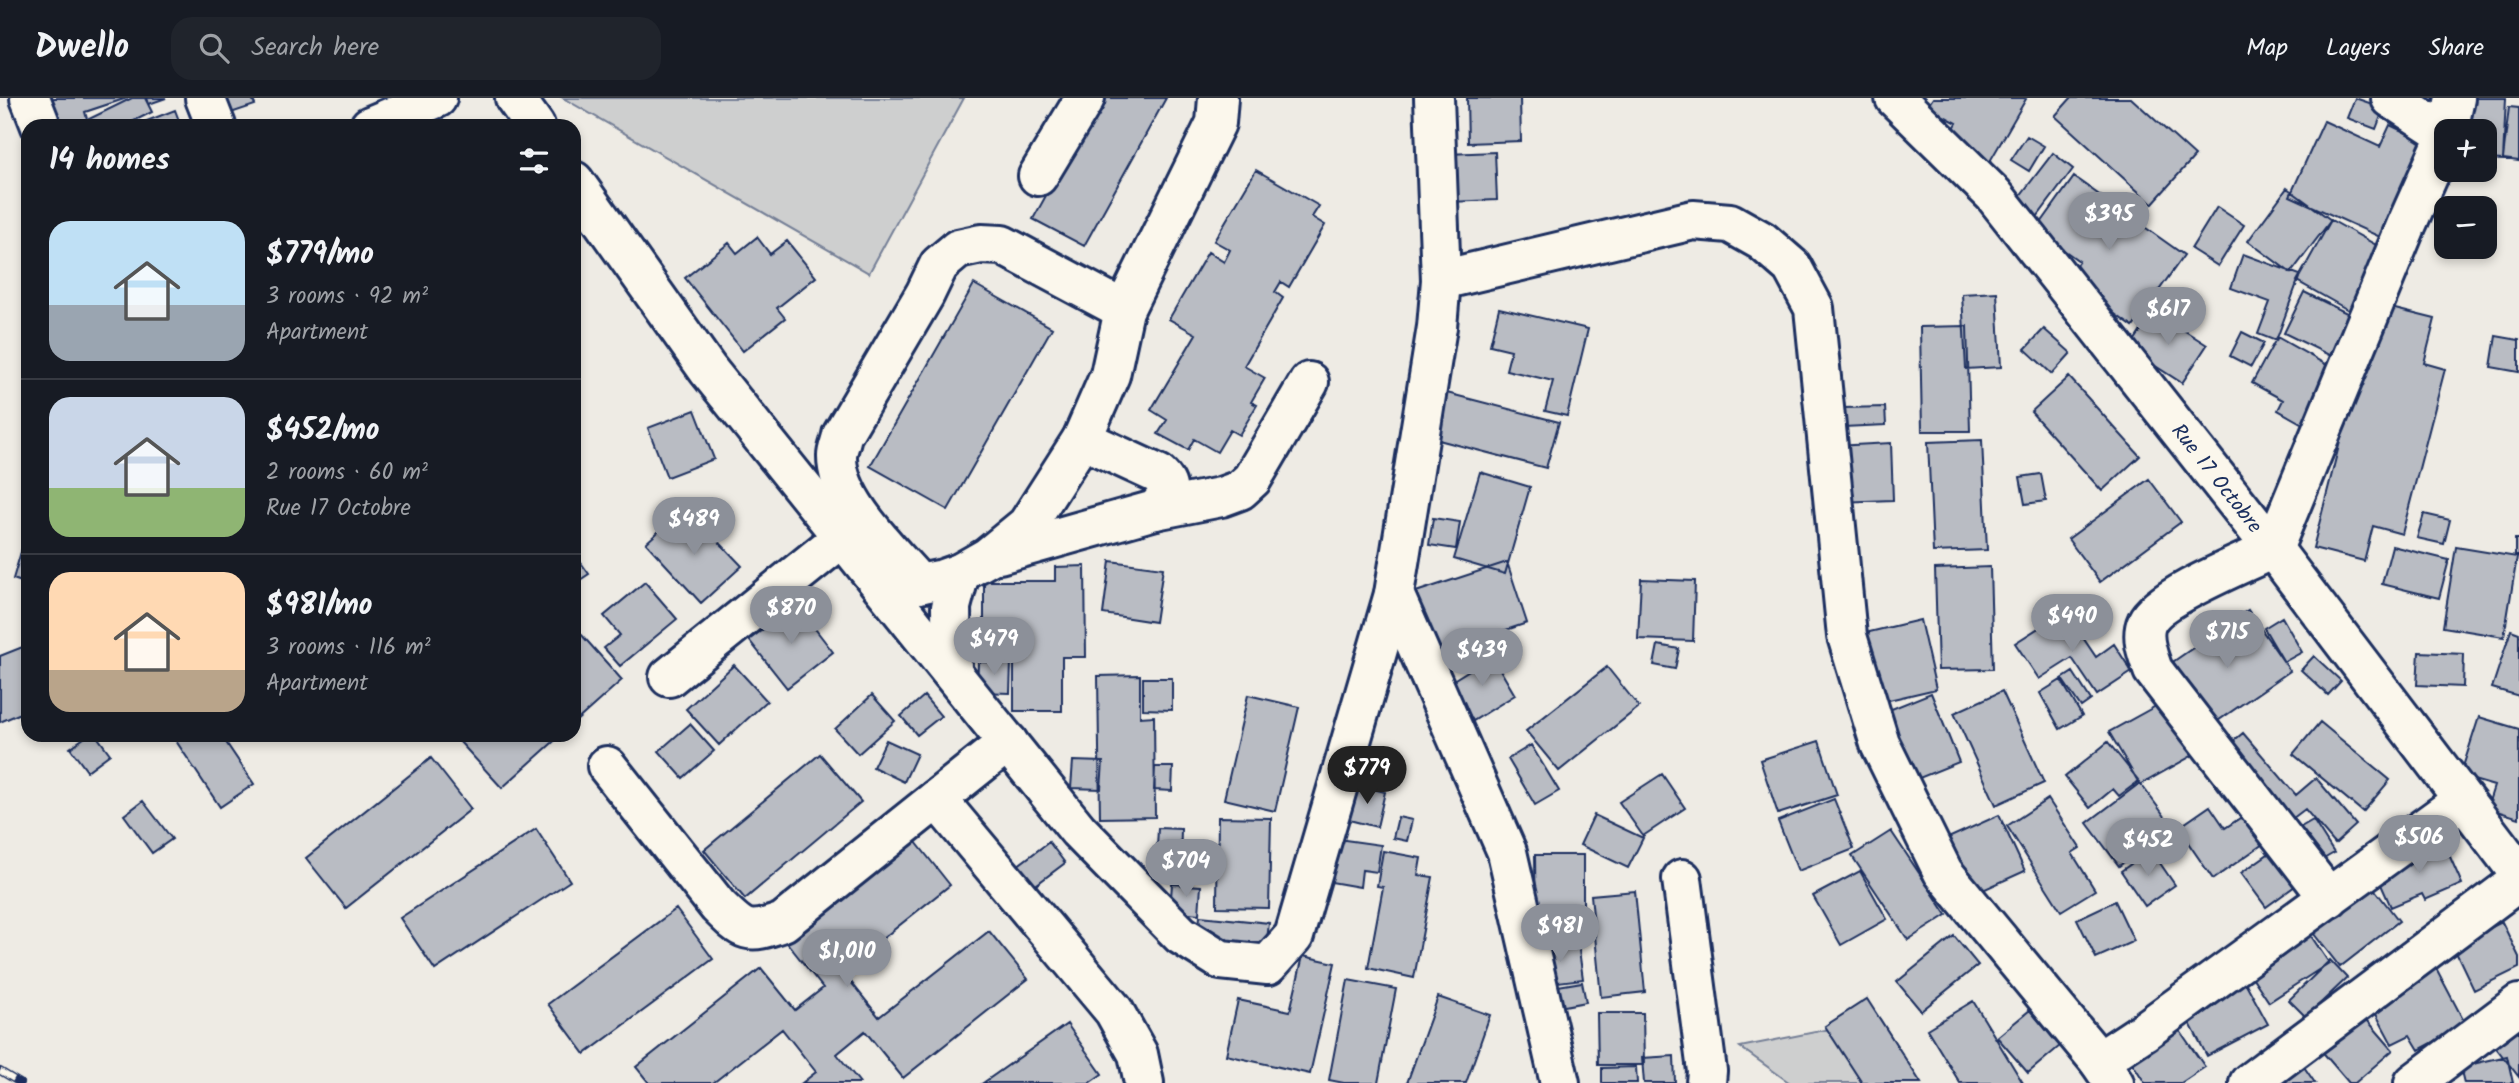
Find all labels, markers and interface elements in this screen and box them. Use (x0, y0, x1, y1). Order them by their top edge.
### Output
search box (171, 17, 661, 80)
text: Dwello (35, 22, 129, 75)
text: Search here (251, 27, 379, 69)
icon: search (195, 29, 233, 67)
text: Map (2246, 29, 2288, 68)
text: Layers (2326, 29, 2390, 68)
text: Share (2428, 29, 2484, 68)
map controls (2434, 119, 2497, 259)
button: + (2434, 119, 2497, 182)
text: 14 homes (49, 137, 170, 185)
icon: filters (515, 142, 553, 180)
pin: $395 (2068, 192, 2150, 252)
button: − (2434, 196, 2497, 259)
text: $395 (2084, 197, 2134, 233)
text: $779/mo (266, 231, 374, 279)
icon: home (105, 249, 189, 333)
text: 3 rooms · 92 m² (266, 279, 428, 315)
pin: $617 (2127, 288, 2209, 347)
text: $617 (2146, 292, 2190, 328)
text: Apartment (266, 315, 368, 351)
text: $452/mo (266, 407, 380, 455)
street label: Rue 17 Octobre (2162, 417, 2270, 542)
icon: home (105, 425, 189, 509)
text: 2 rooms · 60 m² (266, 455, 428, 491)
text: Rue 17 Octobre (266, 491, 411, 527)
pin: $489 (653, 498, 735, 557)
text: $489 (668, 502, 720, 538)
text: $981/mo (266, 582, 372, 630)
pin: $870 (750, 587, 832, 646)
text: $870 (766, 591, 816, 627)
pin: $490 (2031, 594, 2113, 654)
text: $490 (2047, 599, 2097, 635)
icon: home (105, 600, 189, 684)
pin: $715 (2186, 610, 2268, 670)
text: $715 (2205, 615, 2249, 651)
pin: $479 (953, 618, 1035, 677)
text: $479 (970, 622, 1018, 658)
pin: $439 (1441, 628, 1523, 688)
text: 3 rooms · 116 m² (266, 630, 431, 666)
text: $439 (1457, 633, 1507, 669)
text: Apartment (266, 666, 368, 702)
pin: $779 (1326, 746, 1408, 806)
text: $779 (1344, 751, 1390, 787)
pin: $506 (2378, 816, 2460, 875)
pin: $452 (2107, 818, 2189, 878)
text: $506 (2394, 820, 2444, 856)
text: $452 (2122, 823, 2174, 859)
pin: $704 (1145, 840, 1227, 899)
text: $704 (1162, 844, 1210, 880)
pin: $981 (1519, 904, 1601, 964)
text: $981 (1537, 909, 1583, 945)
pin: $1,010 (790, 930, 904, 989)
text: $1,010 (818, 934, 876, 970)

